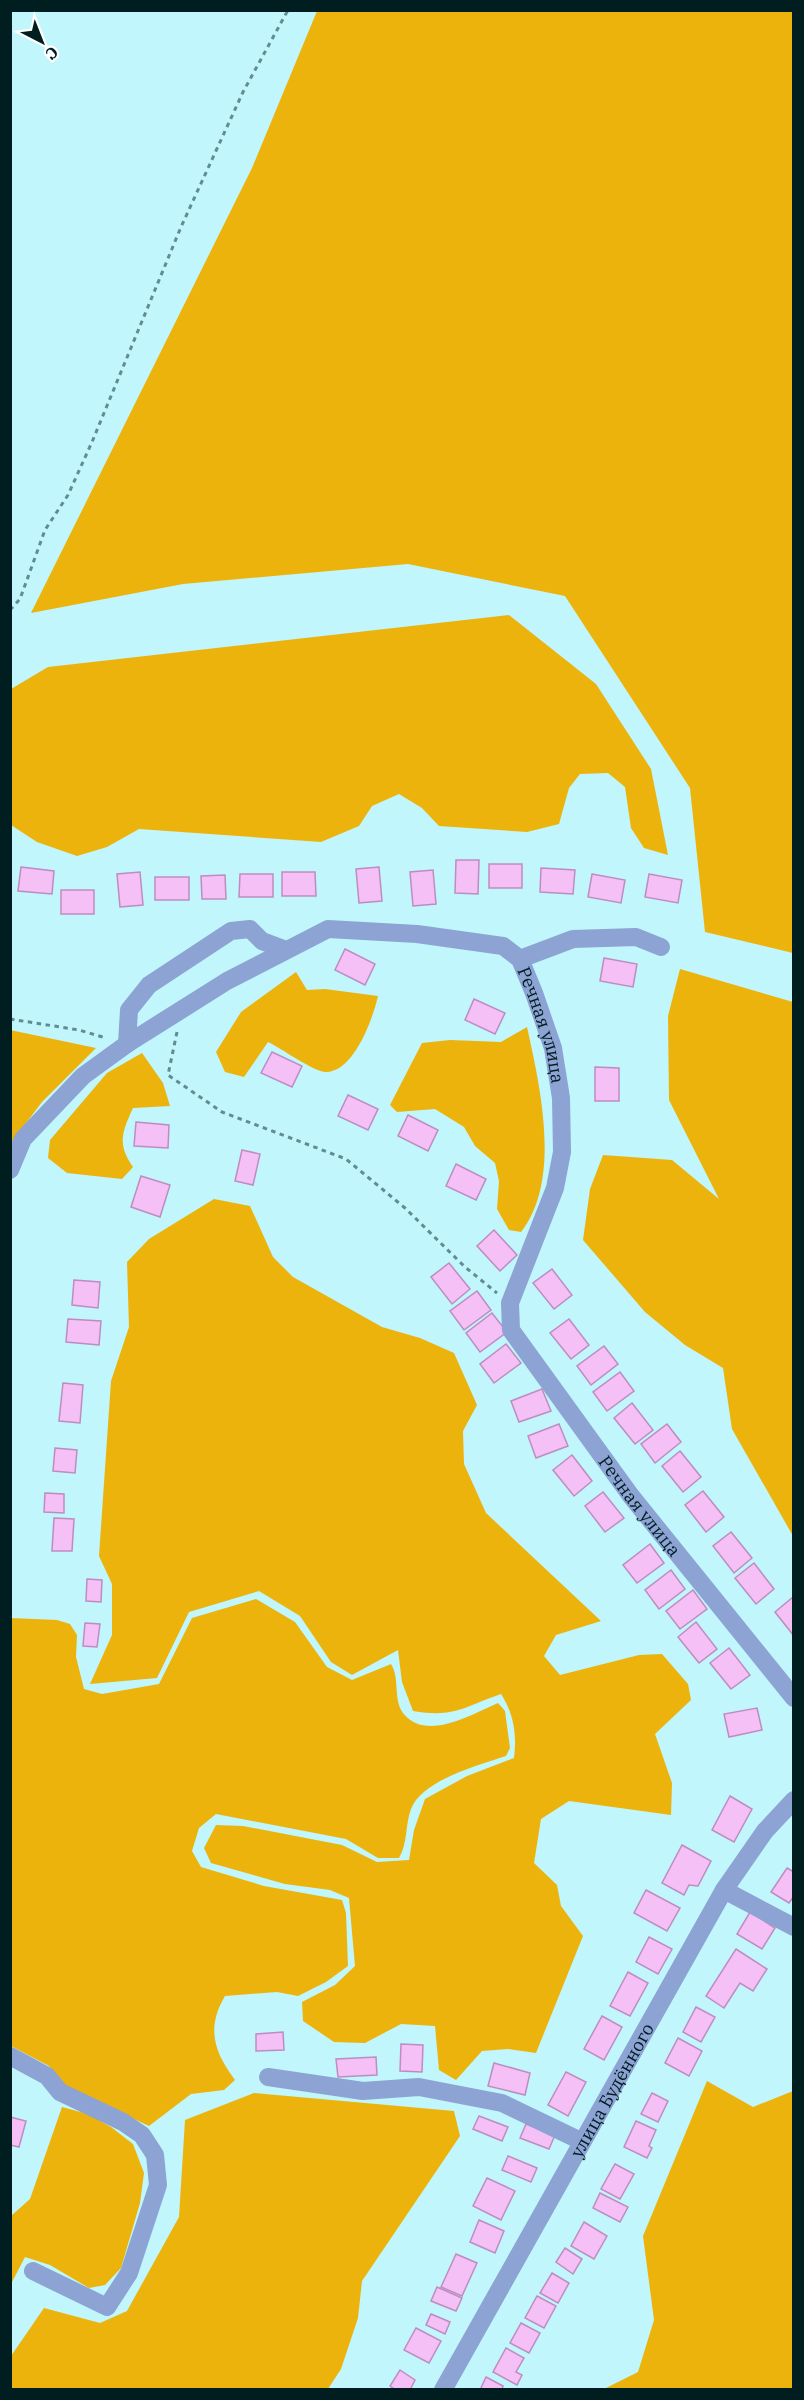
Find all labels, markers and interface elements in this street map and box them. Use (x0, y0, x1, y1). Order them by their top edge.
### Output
north arrow (12, 12, 72, 72)
text: С (41, 42, 63, 64)
street label: Речная улица (513, 963, 570, 1085)
street label: Речная улица (594, 1451, 686, 1561)
street label: улица Будённого (565, 2019, 658, 2161)

